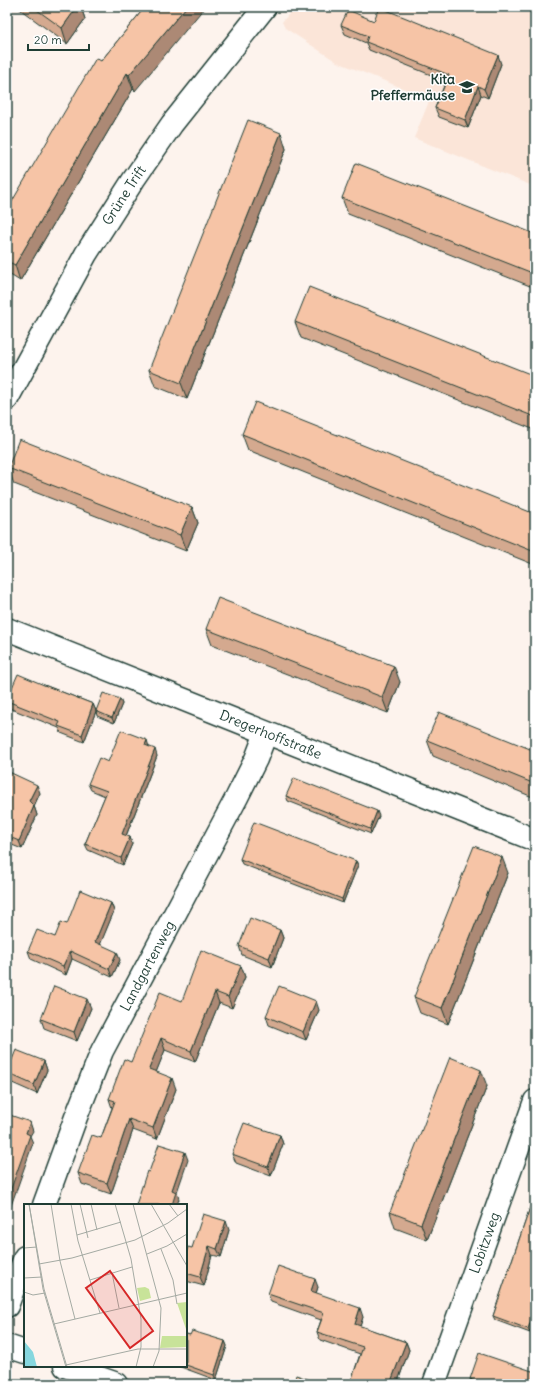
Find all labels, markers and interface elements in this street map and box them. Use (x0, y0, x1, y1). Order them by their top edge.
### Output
scale bar (28, 26, 89, 52)
text: 20 m (34, 32, 62, 47)
place label: Kita Pfeffermäuse (370, 70, 455, 104)
school or university icon: Kita Pfeffermäuse (458, 78, 476, 96)
street label: Grüne Trift (98, 162, 150, 228)
street label: Dregerhoffstraße (217, 706, 325, 763)
street label: Landgartenweg (116, 918, 179, 1014)
inset map (24, 1204, 187, 1367)
street label: Lobitzweg (465, 1210, 504, 1276)

